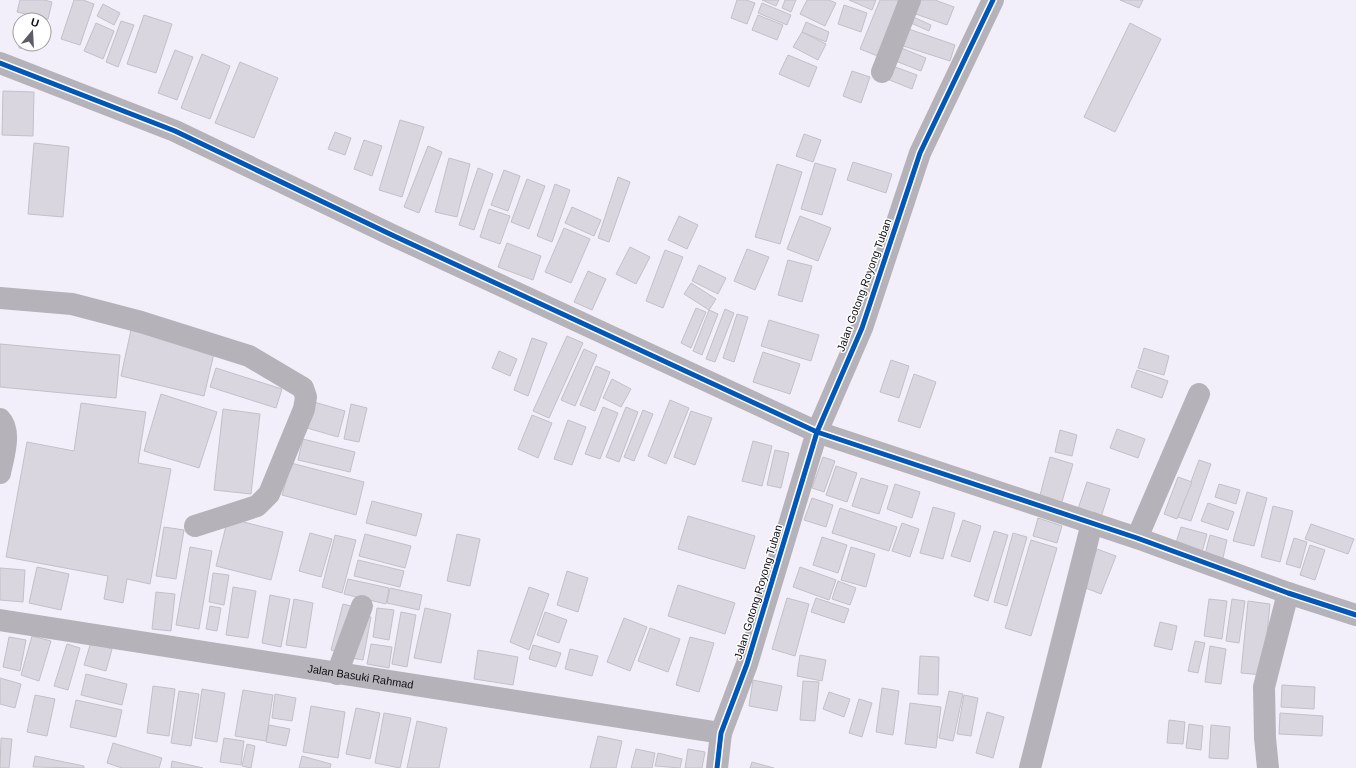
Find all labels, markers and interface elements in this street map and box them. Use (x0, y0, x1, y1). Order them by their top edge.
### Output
north arrow (12, 12, 52, 52)
text: U (29, 16, 41, 29)
street label: Jalan Gotong Royong Tuban (834, 217, 894, 353)
street label: Jalan Gotong Royong Tuban (732, 523, 784, 661)
street label: Jalan Basuki Rahmad (307, 662, 414, 691)

